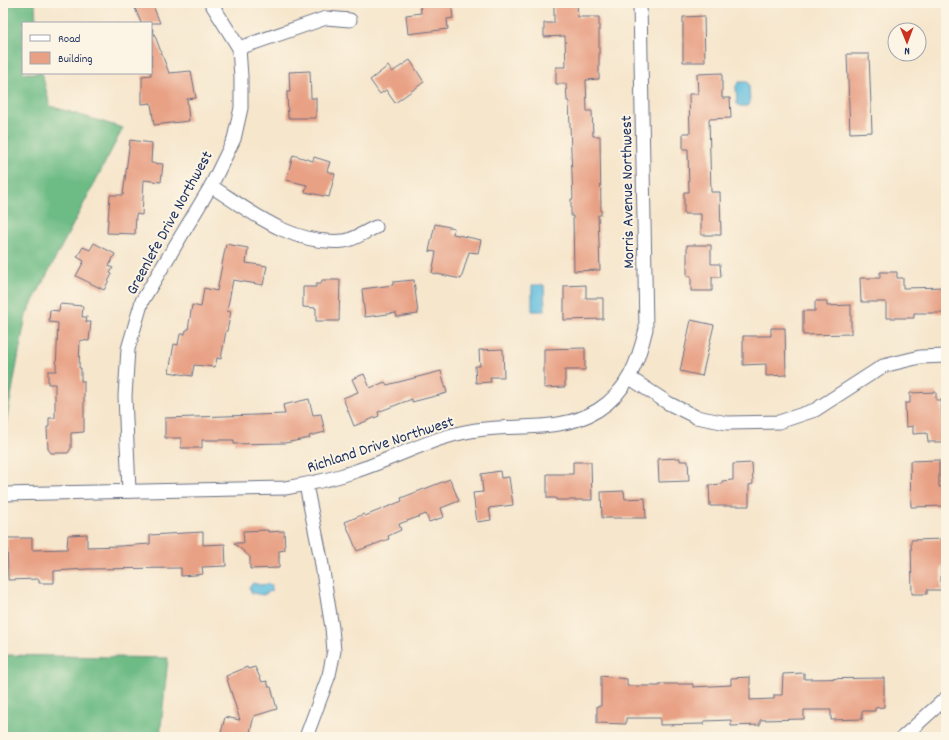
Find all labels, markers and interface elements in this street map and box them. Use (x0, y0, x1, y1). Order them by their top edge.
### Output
legend (22, 22, 152, 74)
north arrow (887, 22, 927, 62)
text: Road (58, 31, 80, 48)
text: N (904, 42, 910, 58)
text: Building (58, 51, 93, 68)
street label: Morris Avenue Northwest (616, 115, 641, 269)
street label: Greenlefe Drive Northwest (121, 147, 219, 299)
street label: Richland Drive Northwest (304, 411, 457, 480)

